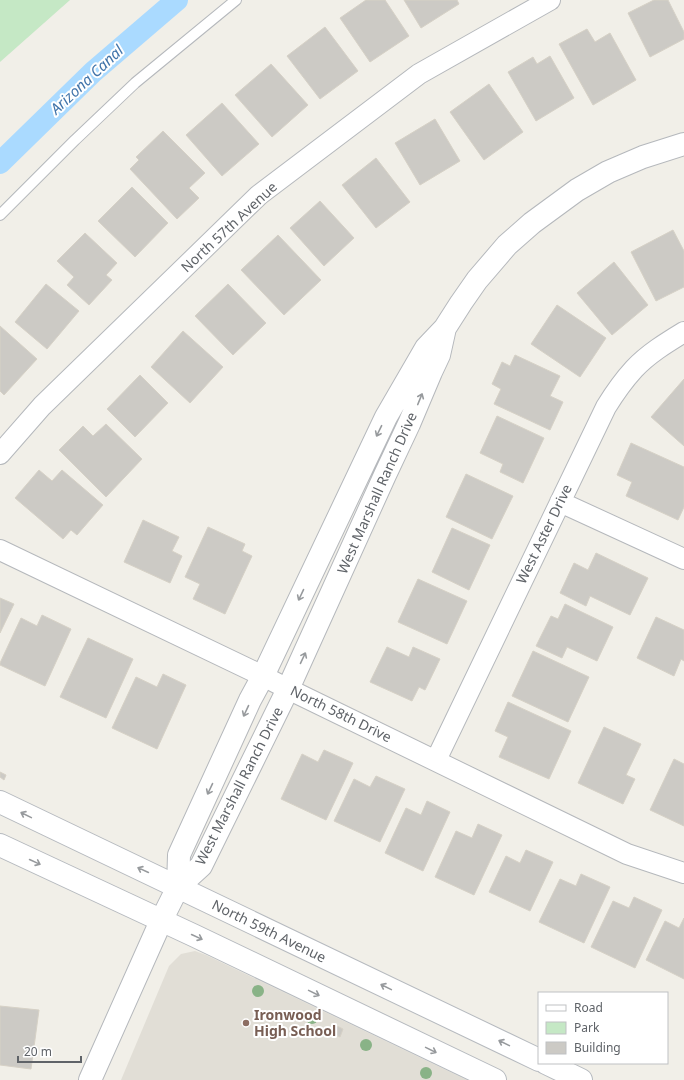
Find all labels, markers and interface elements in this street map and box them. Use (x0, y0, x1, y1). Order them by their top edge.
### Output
water label: Arizona Canal (45, 40, 128, 119)
street label: North 57th Avenue (177, 177, 281, 276)
one-way arrow (417, 393, 424, 405)
street label: West Marshall Ranch Drive (332, 409, 421, 577)
one-way arrow (375, 425, 382, 437)
street label: West Aster Drive (511, 481, 576, 587)
one-way arrow (297, 589, 304, 601)
one-way arrow (300, 652, 307, 664)
street label: North 58th Drive (288, 681, 395, 746)
street label: West Marshall Ranch Drive (190, 703, 287, 868)
one-way arrow (242, 704, 249, 716)
one-way arrow (206, 782, 213, 794)
one-way arrow (20, 811, 32, 818)
one-way arrow (29, 859, 41, 866)
one-way arrow (137, 866, 149, 874)
street label: North 59th Avenue (209, 895, 330, 966)
one-way arrow (190, 934, 202, 941)
one-way arrow (381, 983, 393, 990)
one-way arrow (308, 990, 320, 997)
legend (538, 992, 668, 1064)
text: Road (574, 999, 603, 1016)
place label: Ironwood High School (254, 1005, 336, 1040)
marker: Ironwood High School (241, 1018, 251, 1028)
text: Park (574, 1019, 600, 1036)
scale bar (18, 1038, 81, 1064)
one-way arrow (498, 1039, 510, 1046)
text: Building (574, 1039, 621, 1056)
text: 20 m (24, 1043, 52, 1060)
one-way arrow (425, 1046, 437, 1054)

